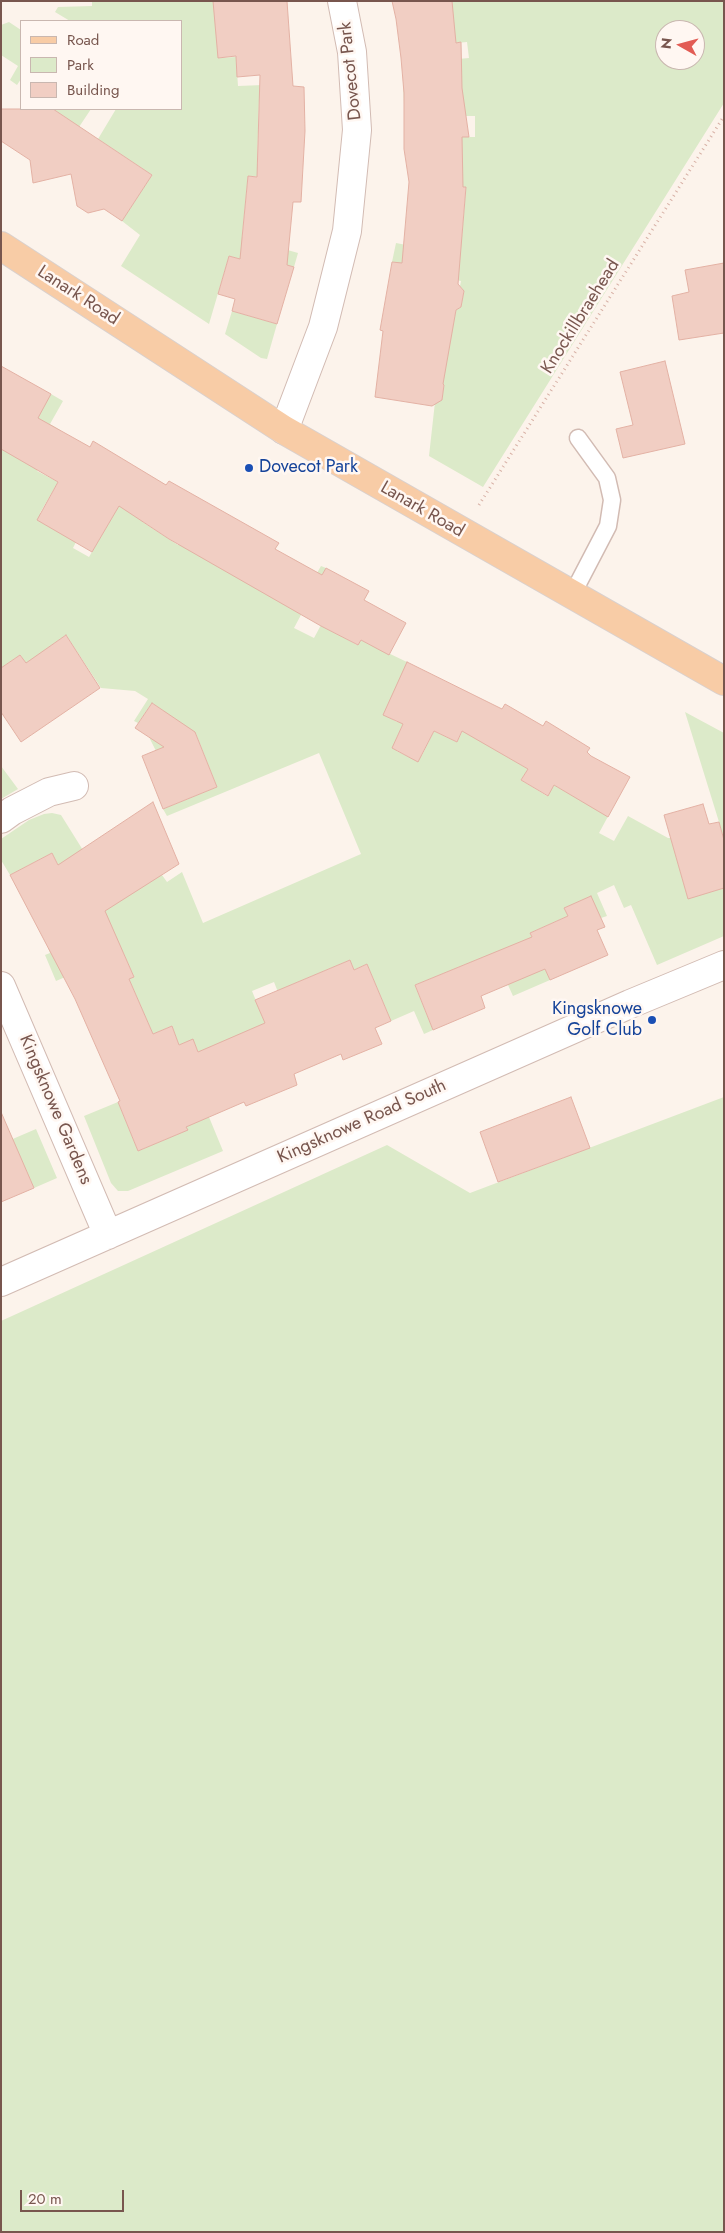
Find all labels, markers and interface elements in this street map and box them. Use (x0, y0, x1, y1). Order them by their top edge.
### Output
legend (20, 20, 182, 110)
north arrow (655, 20, 705, 70)
street label: Dovecot Park (335, 21, 367, 121)
text: Road (67, 29, 99, 51)
text: N (656, 37, 677, 50)
text: Park (67, 54, 94, 76)
text: Building (67, 79, 119, 101)
street label: Knockillbraehead (537, 256, 625, 378)
street label: Lanark Road (33, 262, 123, 330)
place label: Dovecot Park (259, 457, 358, 479)
marker: Dovecot Park (243, 462, 255, 474)
street label: Lanark Road (376, 477, 468, 543)
place label: Kingsknowe Golf Club (552, 999, 642, 1042)
marker: Kingsknowe Golf Club (646, 1014, 658, 1026)
street label: Kingsknowe Gardens (14, 1032, 96, 1188)
street label: Kingsknowe Road South (274, 1075, 450, 1169)
scale bar (22, 2180, 126, 2212)
text: 20 m (28, 2188, 62, 2210)

